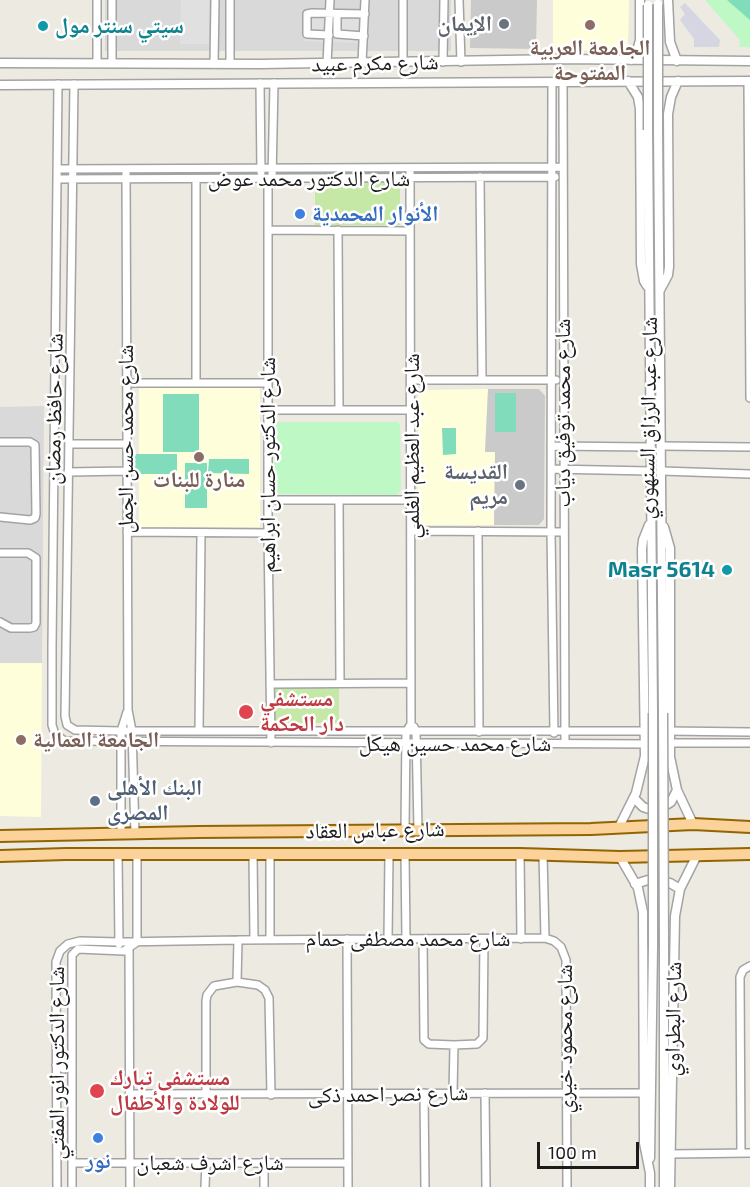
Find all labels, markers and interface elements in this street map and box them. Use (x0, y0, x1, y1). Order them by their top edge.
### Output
place label: الإيمان (437, 11, 492, 37)
place label: سيتي سنتر مول (55, 13, 184, 39)
marker: الإيمان (497, 17, 511, 31)
marker: الجامعة العربية المفتوحة (583, 18, 597, 32)
marker: سيتي سنتر مول (36, 19, 50, 33)
place label: الجامعة العربية المفتوحة (530, 35, 650, 86)
street label: شارع مكرم عبيد (311, 49, 439, 77)
street label: شارع الدكتور محمد عوض (208, 166, 410, 192)
place label: الأنوار المحمدية (312, 201, 438, 227)
marker: الأنوار المحمدية (293, 207, 307, 221)
street label: شارع عبد الرزاق السنهوري (633, 316, 663, 520)
street label: شارع محمد توفيق دياب (550, 318, 576, 508)
street label: شارع حافظ رمضان (39, 333, 69, 485)
street label: شارع محمد حسن الجمل (113, 345, 139, 533)
street label: شارع عبد العظيم الغلمي (399, 353, 425, 539)
street label: شارع الدكتور حسان ابراهيم (255, 357, 281, 573)
marker: منارة للبنات (192, 450, 206, 464)
place label: القديسة مريم (444, 459, 508, 511)
place label: منارة للبنات (153, 467, 245, 493)
marker: القديسة مريم (513, 478, 527, 492)
place label: Masr 5614 (608, 557, 715, 583)
marker: Masr 5614 (720, 563, 734, 577)
place label: مستشفي دار الحكمة (260, 686, 344, 738)
marker: مستشفي دار الحكمة (237, 703, 255, 721)
place label: الجامعة العمالية (33, 727, 159, 753)
street label: شارع محمد حسين هيكل (359, 731, 551, 757)
marker: الجامعة العمالية (14, 733, 28, 747)
place label: البنك الأهلى المصرى (107, 775, 202, 826)
marker: البنك الأهلى المصرى (88, 794, 102, 808)
street label: شارع عباس العقاد (305, 816, 445, 844)
street label: شارع محمد مصطفى حمام (306, 926, 510, 952)
street label: شارع البطراوي (659, 961, 687, 1077)
street label: شارع محمود خيري (552, 964, 578, 1114)
street label: شارع الدكتور انور المفتي (44, 966, 70, 1160)
place label: مستشفى تبارك للولادة والأطفال (110, 1065, 240, 1116)
street label: شارع نصر احمد ذكى (307, 1079, 469, 1109)
marker: مستشفى تبارك للولادة والأطفال (88, 1082, 106, 1100)
scale bar (540, 1130, 642, 1168)
marker: نور (91, 1131, 105, 1145)
text: 100 m (548, 1141, 597, 1163)
place label: نور (85, 1148, 111, 1174)
street label: شارع اشرف شعبان (136, 1150, 284, 1176)

